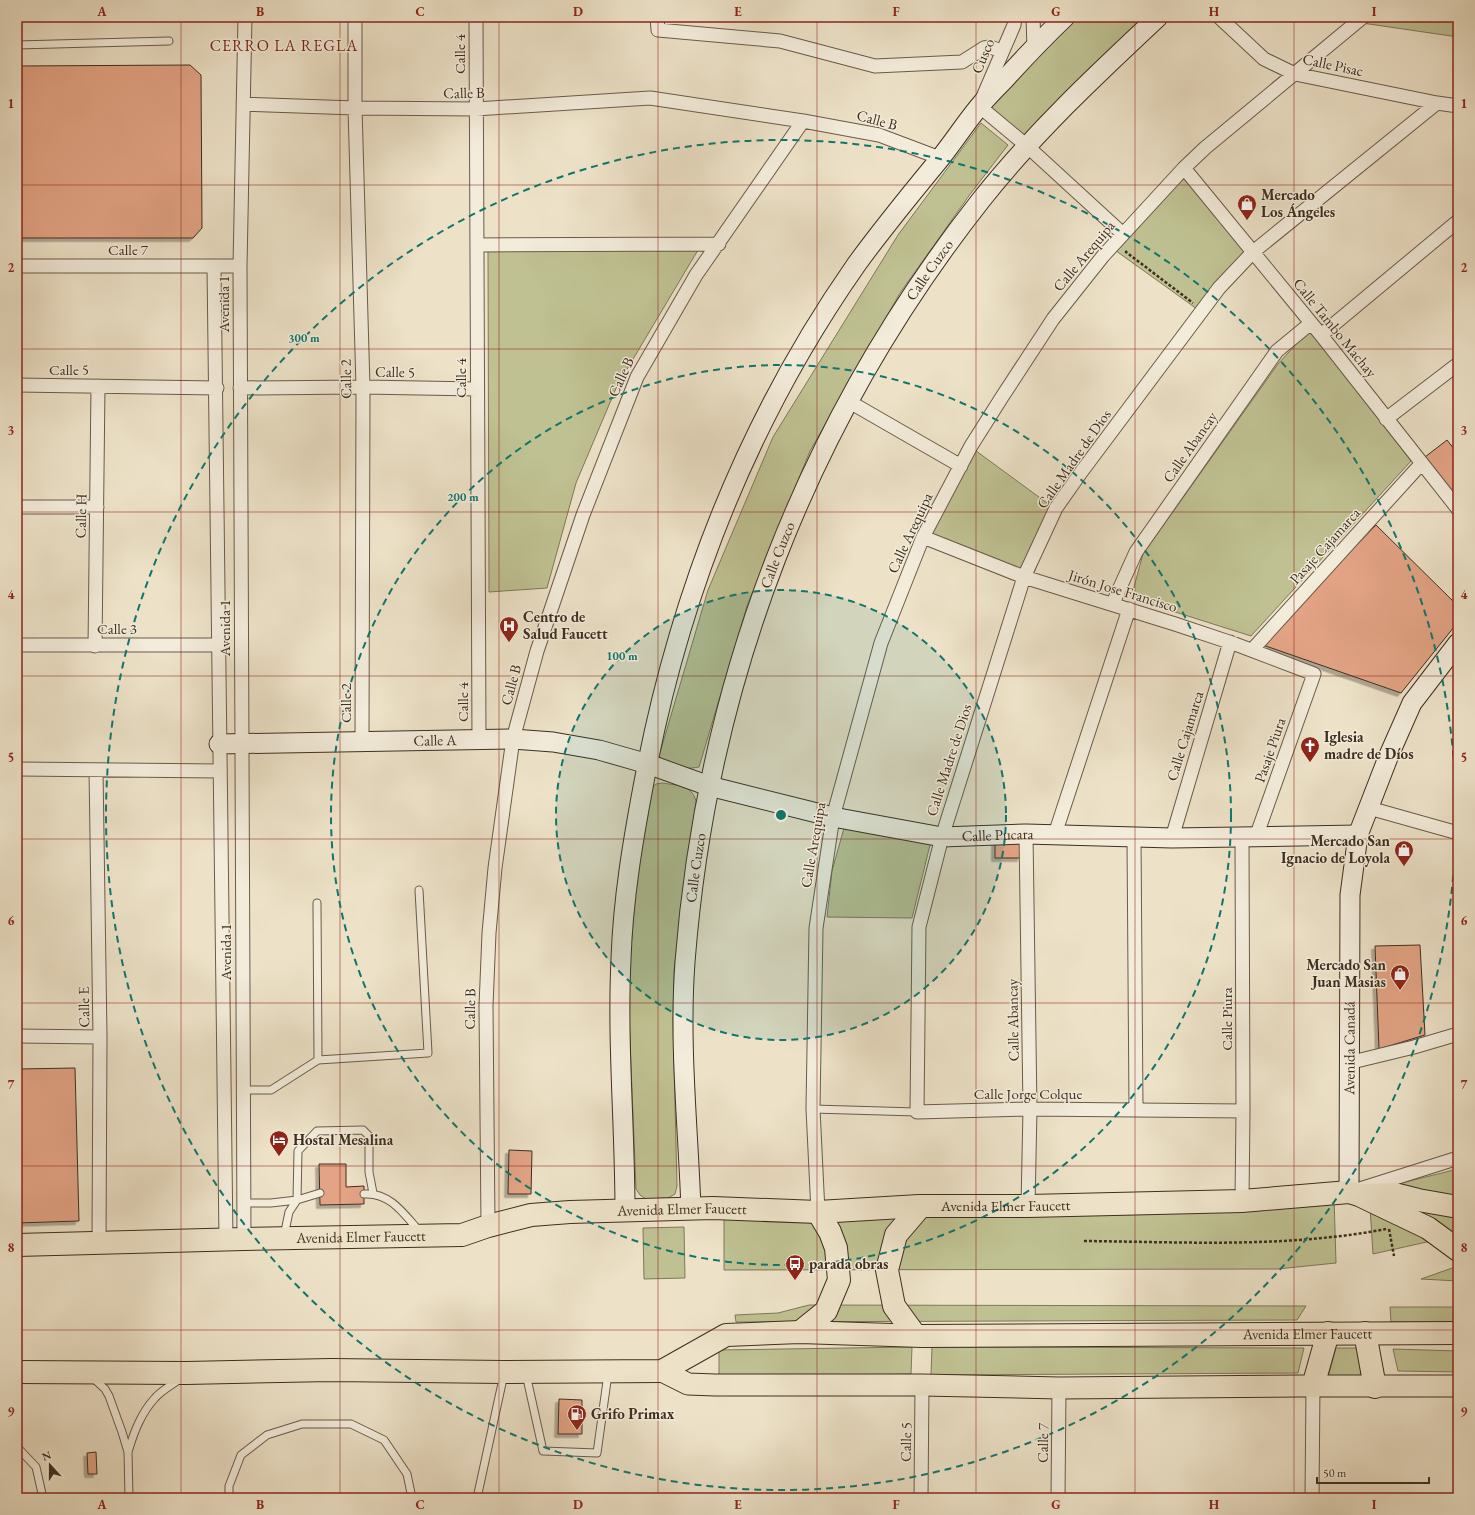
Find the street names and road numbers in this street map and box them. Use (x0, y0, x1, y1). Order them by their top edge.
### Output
street label: Calle 4 (450, 33, 469, 74)
street label: Cusco (967, 35, 998, 76)
street label: Calle Pisac (1301, 49, 1365, 80)
street label: Calle B (443, 83, 485, 102)
street label: Calle B (855, 105, 900, 134)
street label: Calle Arequipa (1048, 216, 1119, 295)
street label: Calle Cuzco (901, 235, 957, 304)
street label: Calle 7 (108, 240, 149, 259)
street label: Calle Tambo Machay (1289, 274, 1382, 382)
street label: Avenida 1 (214, 276, 233, 333)
street label: Calle B (603, 354, 638, 400)
street label: Calle 4 (451, 357, 470, 398)
street label: Calle 2 (336, 358, 355, 399)
street label: Calle 5 (49, 360, 89, 379)
street label: Calle 5 (375, 362, 415, 381)
street label: Calle Madre de Dios (1032, 405, 1115, 512)
street label: Calle Abancay (1158, 407, 1221, 486)
street label: Calle Arequipa (883, 489, 936, 576)
street label: Calle H (71, 493, 90, 539)
street label: Pasaje Cajamarca (1285, 503, 1364, 588)
street label: Calle Cuzco (755, 519, 799, 591)
street label: Jirón Jose Francisco (1065, 564, 1180, 616)
street label: Avenida 1 (215, 600, 234, 657)
street label: Calle 3 (97, 619, 137, 638)
street label: Calle B (496, 662, 525, 707)
street label: Calle 4 (453, 681, 472, 722)
street label: Calle 2 (336, 682, 355, 723)
street label: Calle Cajamarca (1162, 689, 1207, 783)
street label: Calle Madre de Dios (921, 701, 976, 818)
street label: Pasaje Piura (1250, 715, 1289, 785)
street label: Calle A (413, 730, 457, 750)
street label: Calle Arequipa (796, 801, 829, 889)
street label: Calle Pucara (961, 824, 1034, 845)
street label: Calle Cuzco (681, 831, 710, 904)
street label: Avenida 1 (216, 924, 235, 981)
street label: Calle Abancay (1002, 978, 1023, 1062)
street label: Calle E (74, 986, 93, 1028)
street label: Calle Piura (1217, 987, 1236, 1051)
street label: Calle B (460, 988, 479, 1030)
street label: Avenida Canadá (1339, 1001, 1359, 1096)
street label: Calle Jorge Colque (974, 1084, 1082, 1103)
street label: Avenida Elmer Faucett (940, 1195, 1071, 1215)
street label: Avenida Elmer Faucett (616, 1198, 747, 1220)
street label: Avenida Elmer Faucett (295, 1226, 426, 1247)
street label: Avenida Elmer Faucett (1242, 1323, 1372, 1343)
street label: Calle 5 (896, 1422, 915, 1462)
street label: Calle 7 (1033, 1422, 1052, 1463)

